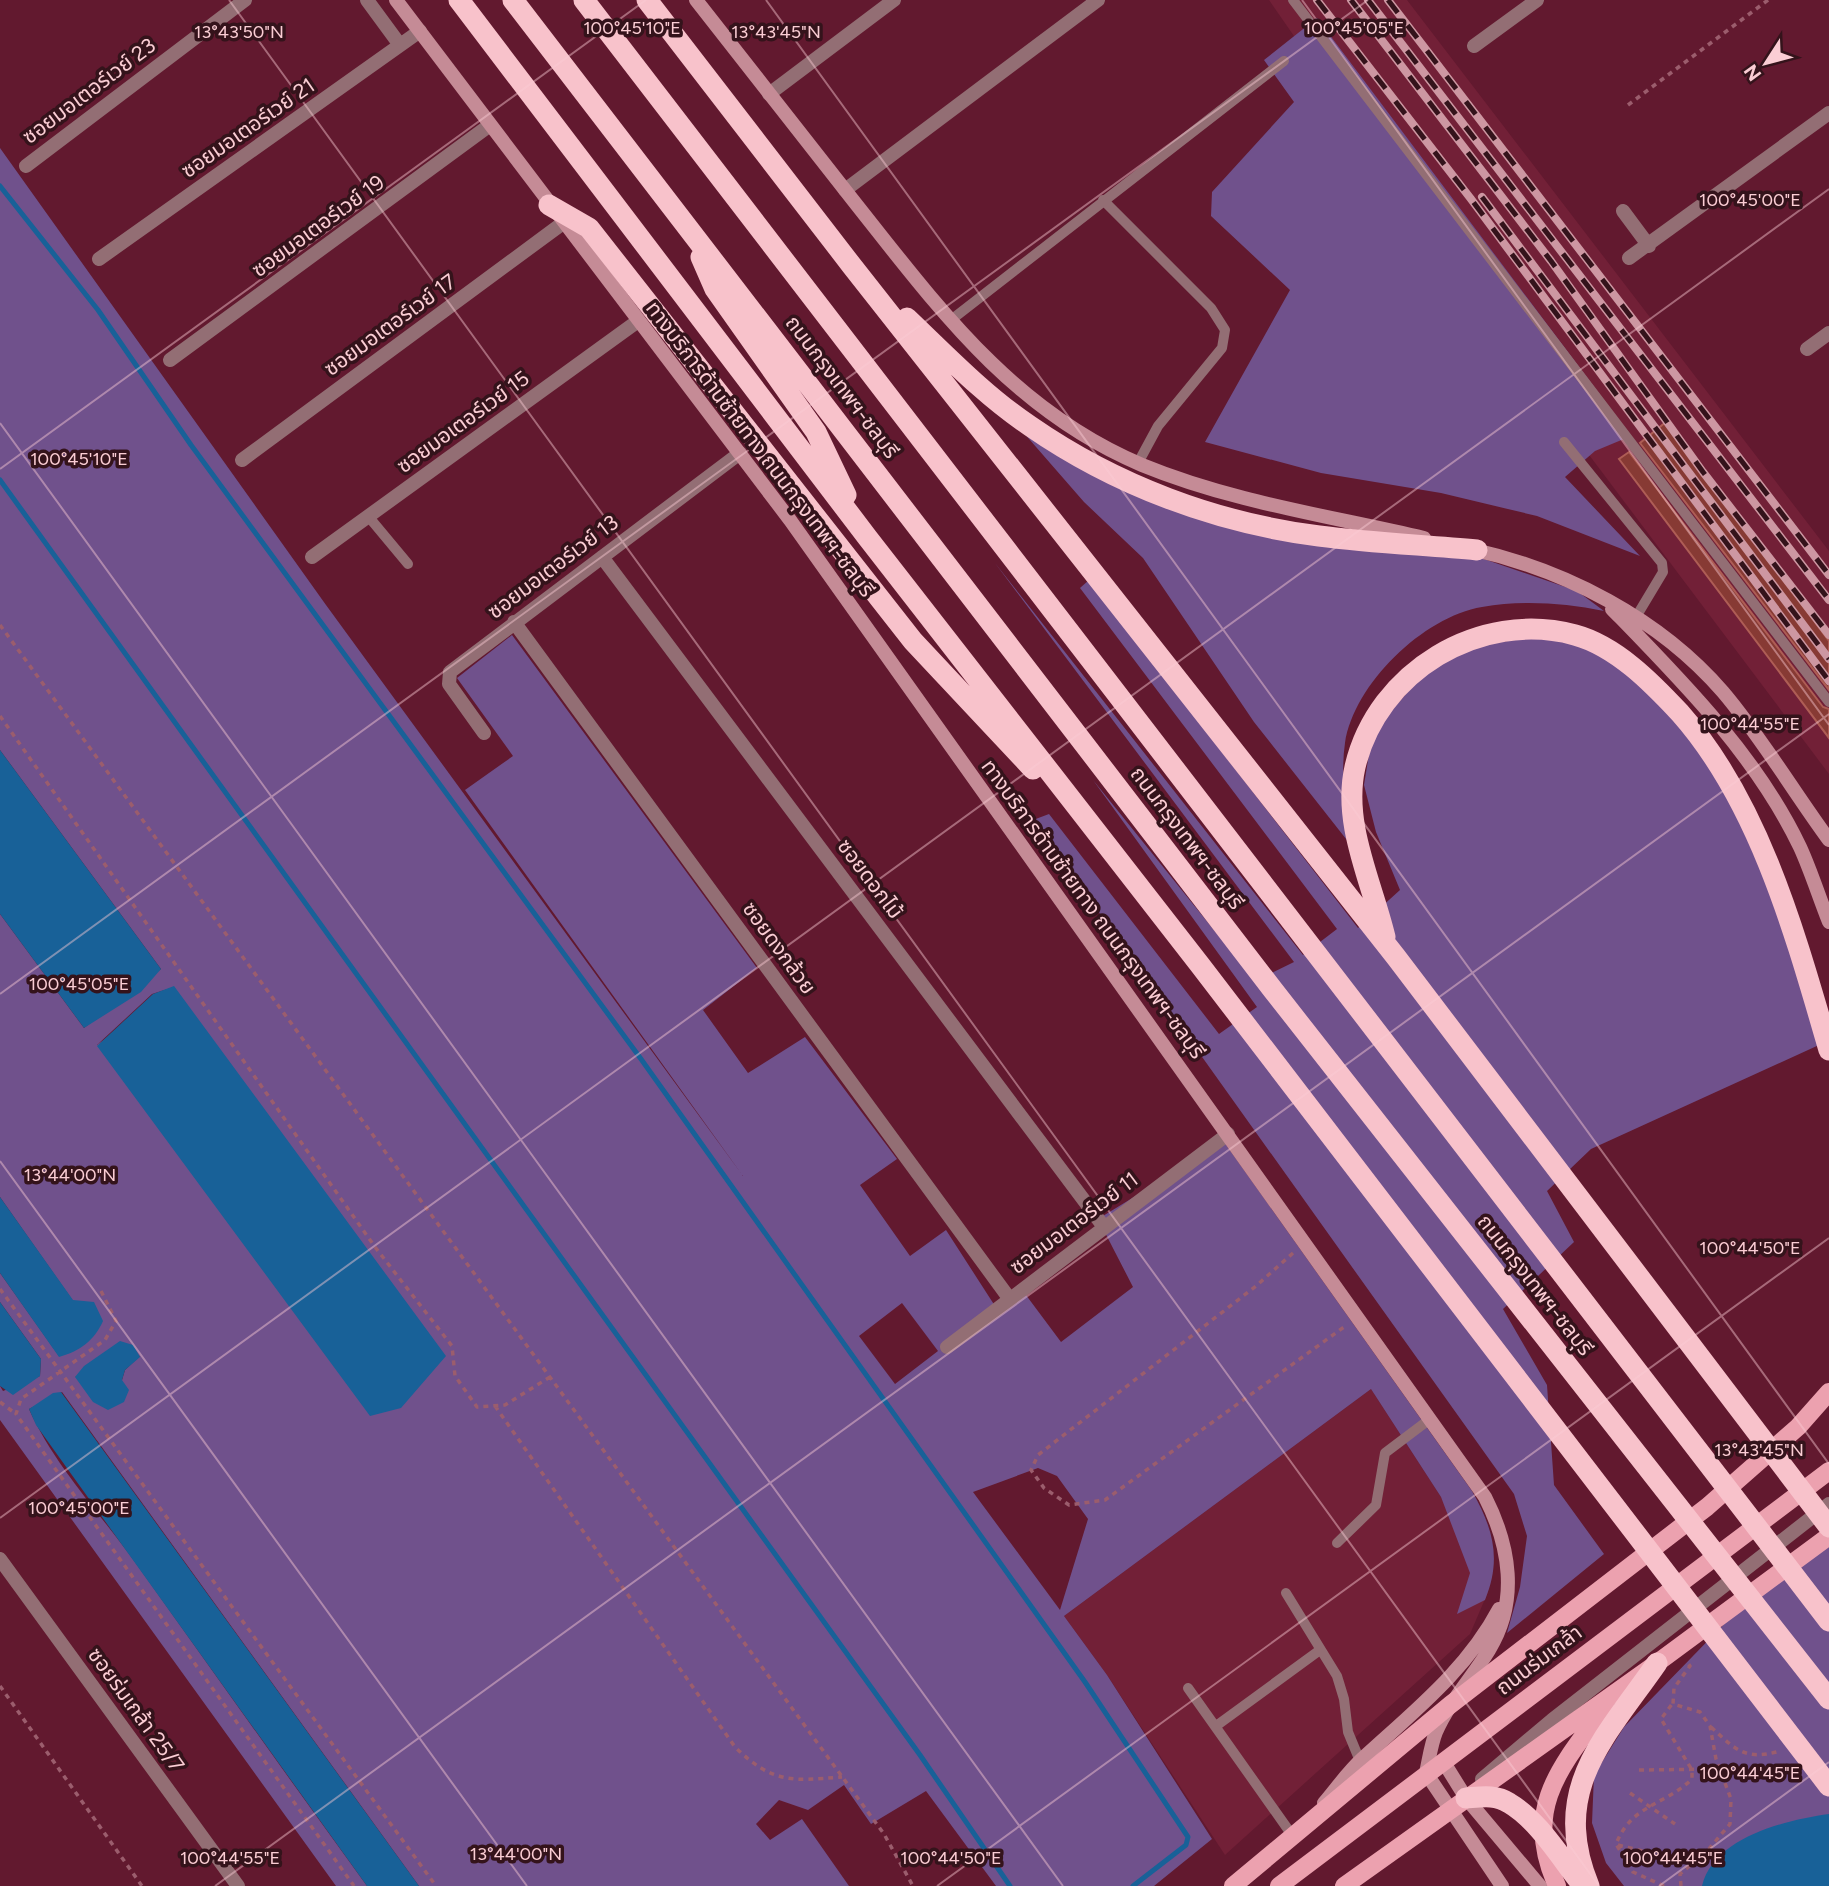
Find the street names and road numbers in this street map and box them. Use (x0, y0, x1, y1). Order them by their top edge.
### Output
street label: ซอยมอเตอร์เวย์ 23 (17, 32, 160, 149)
street label: ซอยมอเตอร์เวย์ 21 (176, 72, 319, 183)
street label: ซอยมอเตอร์เวย์ 19 (247, 169, 389, 282)
street label: ซอยมอเตอร์เวย์ 17 (319, 268, 460, 381)
street label: ทางบริการด้านซ้ายทาง ถนนกรุงเทพฯ-ชลบุรี (640, 296, 880, 602)
street label: ถนนกรุงเทพฯ-ชลบุรี (780, 310, 904, 464)
street label: ซอยมอเตอร์เวย์ 15 (392, 365, 534, 478)
street label: ซอยมอเตอร์เวย์ 13 (483, 509, 623, 624)
street label: ทางบริการด้านซ้ายทาง ถนนกรุงเทพฯ-ชลบุรี (976, 754, 1210, 1064)
street label: ถนนกรุงเทพฯ-ชลบุรี (1125, 761, 1249, 915)
street label: ซอยดอกไม้ (832, 834, 908, 923)
street label: ซอยดงกล้วย (738, 897, 821, 999)
street label: ซอยมอเตอร์เวย์ 11 (1005, 1166, 1143, 1279)
street label: ถนนกรุงเทพฯ-ชลบุรี (1472, 1209, 1598, 1361)
street label: ถนนร่มเกล้า (1491, 1619, 1586, 1700)
street label: ซอยร่มเกล้า 25/7 (83, 1643, 190, 1777)

